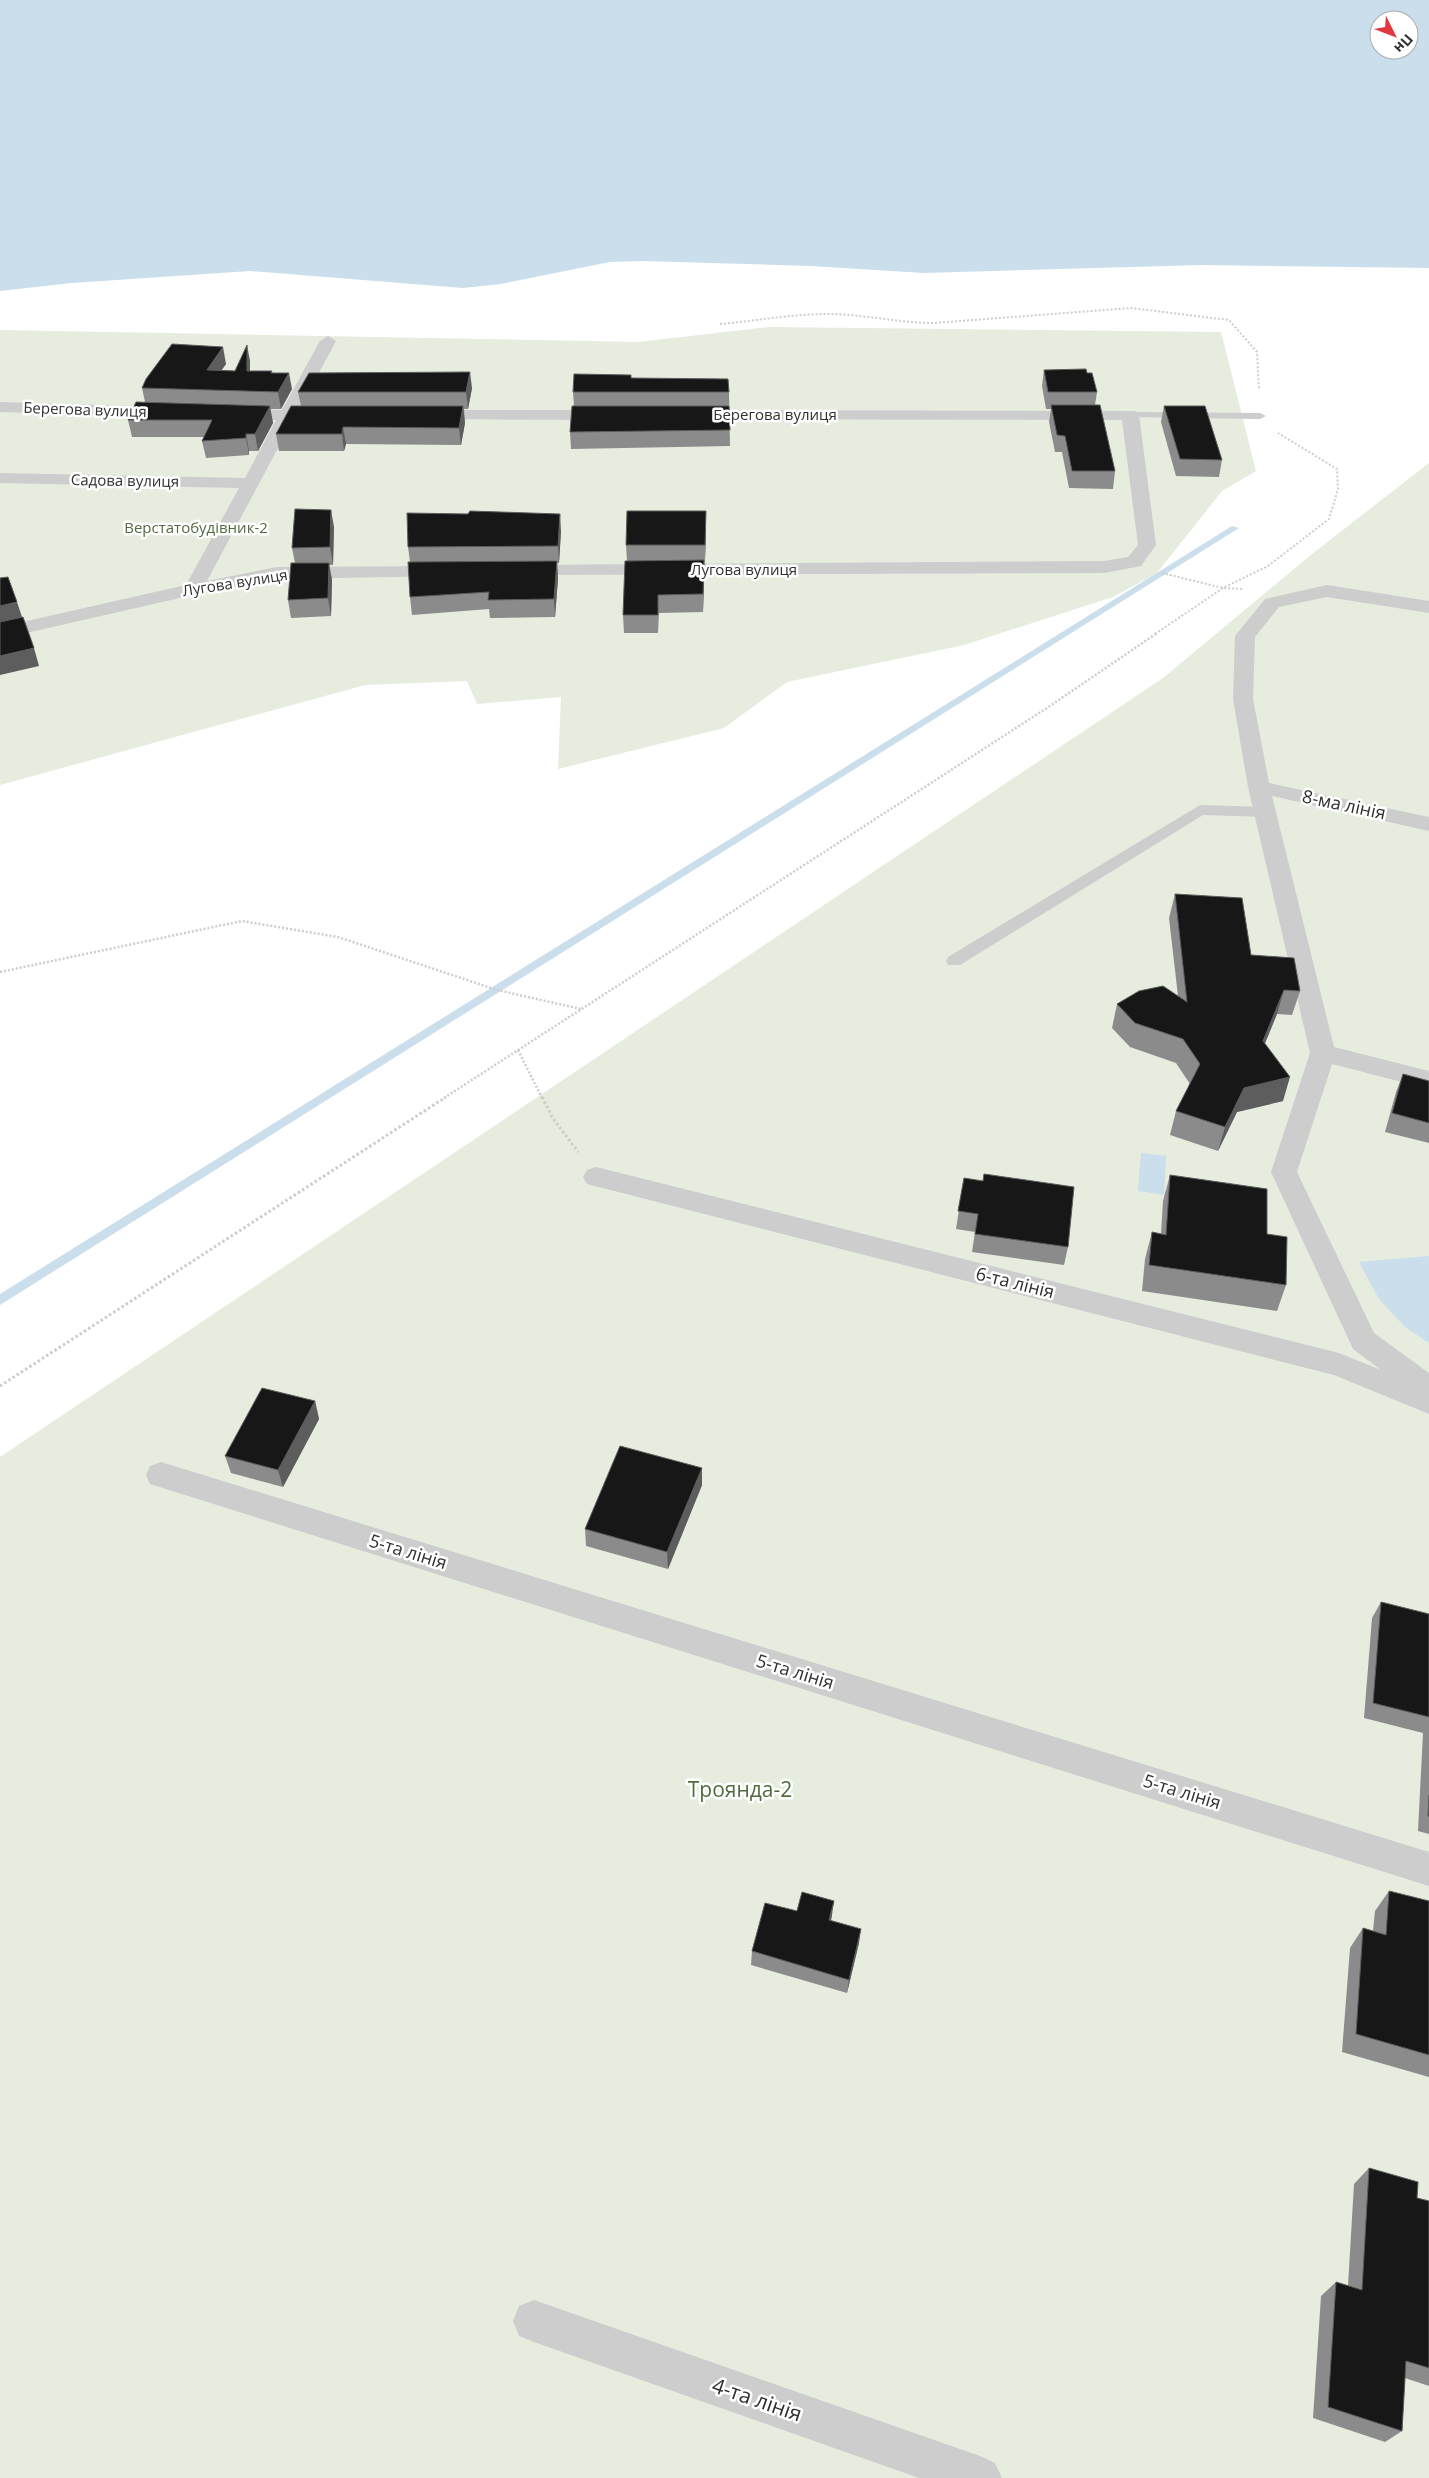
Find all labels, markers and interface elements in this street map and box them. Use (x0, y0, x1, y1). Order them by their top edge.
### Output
north arrow (1369, 10, 1419, 60)
text: Пн (1390, 30, 1418, 58)
street label: Берегова вулиця (23, 397, 147, 421)
street label: Берегова вулиця (713, 404, 837, 424)
street label: Садова вулиця (71, 469, 179, 491)
park label: Верстатобудівник-2 (124, 517, 268, 537)
street label: Лугова вулиця (691, 559, 797, 579)
street label: Лугова вулиця (181, 564, 289, 600)
street label: 8-ма лінія (1300, 783, 1388, 825)
street label: 6-та лінія (974, 1261, 1057, 1303)
street label: 5-та лінія (367, 1528, 450, 1574)
street label: 5-та лінія (754, 1648, 837, 1694)
street label: 5-та лінія (1141, 1768, 1224, 1814)
park label: Троянда-2 (688, 1775, 792, 1803)
street label: 4-та лінія (709, 2371, 806, 2427)

